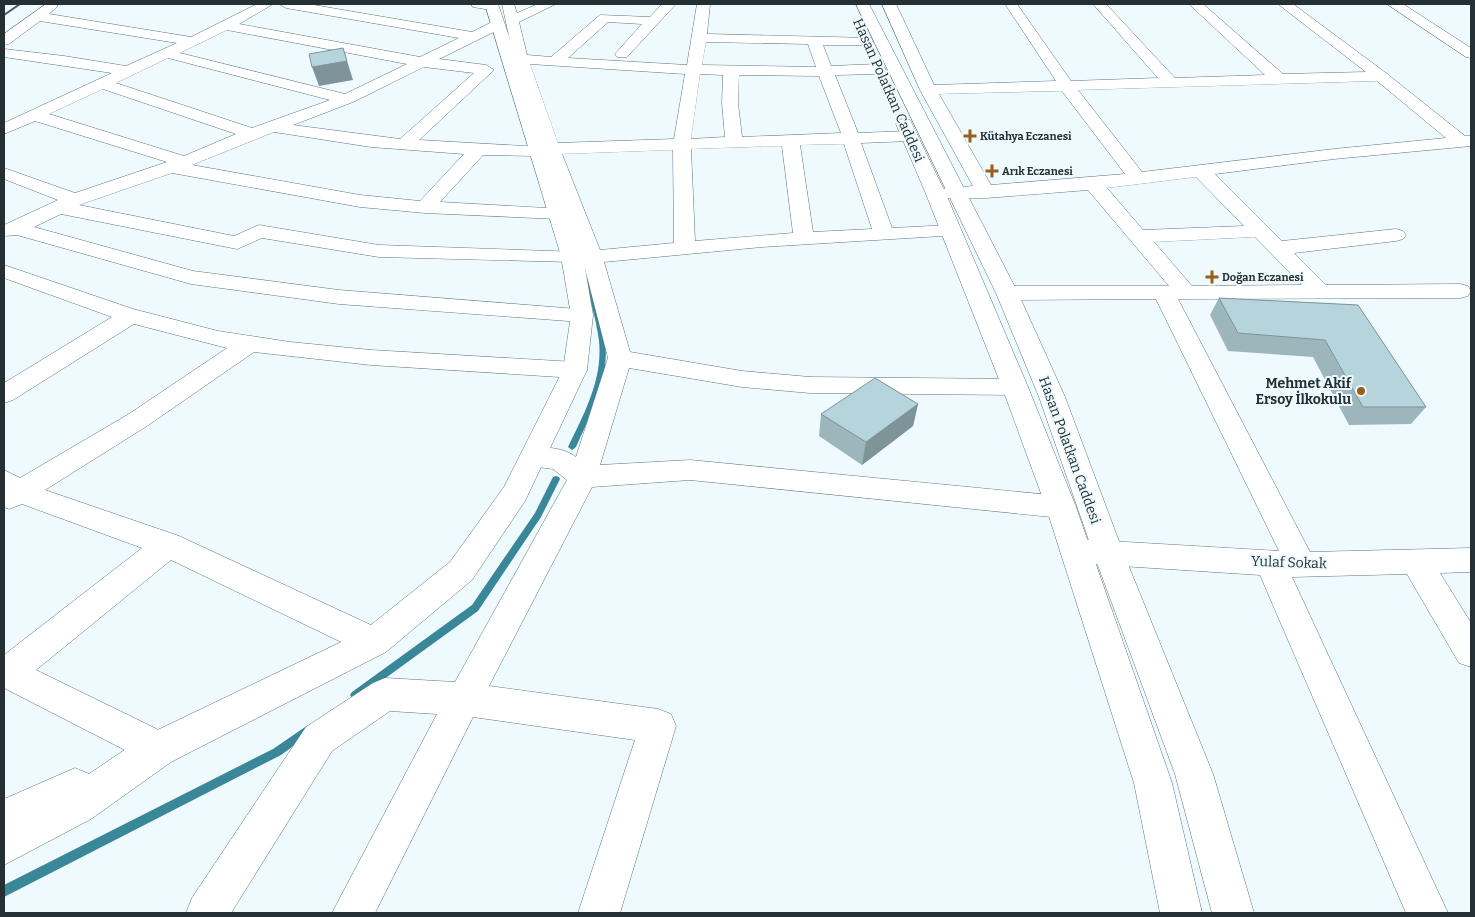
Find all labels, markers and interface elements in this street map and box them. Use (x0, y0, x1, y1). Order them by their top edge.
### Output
street label: Hasan Polatkan Caddesi (849, 16, 928, 165)
marker: Kütahya Eczanesi (964, 130, 976, 142)
place label: Kütahya Eczanesi (980, 130, 1072, 143)
marker: Arık Eczanesi (986, 165, 998, 177)
place label: Arık Eczanesi (1002, 165, 1073, 178)
marker: Doğan Eczanesi (1206, 271, 1218, 283)
place label: Doğan Eczanesi (1222, 271, 1304, 284)
street label: Hasan Polatkan Caddesi (1035, 374, 1104, 526)
place label: Mehmet Akif Ersoy İlkokulu (1256, 375, 1352, 408)
marker: Mehmet Akif Ersoy İlkokulu (1355, 385, 1367, 397)
street label: Yulaf Sokak (1251, 553, 1327, 572)

